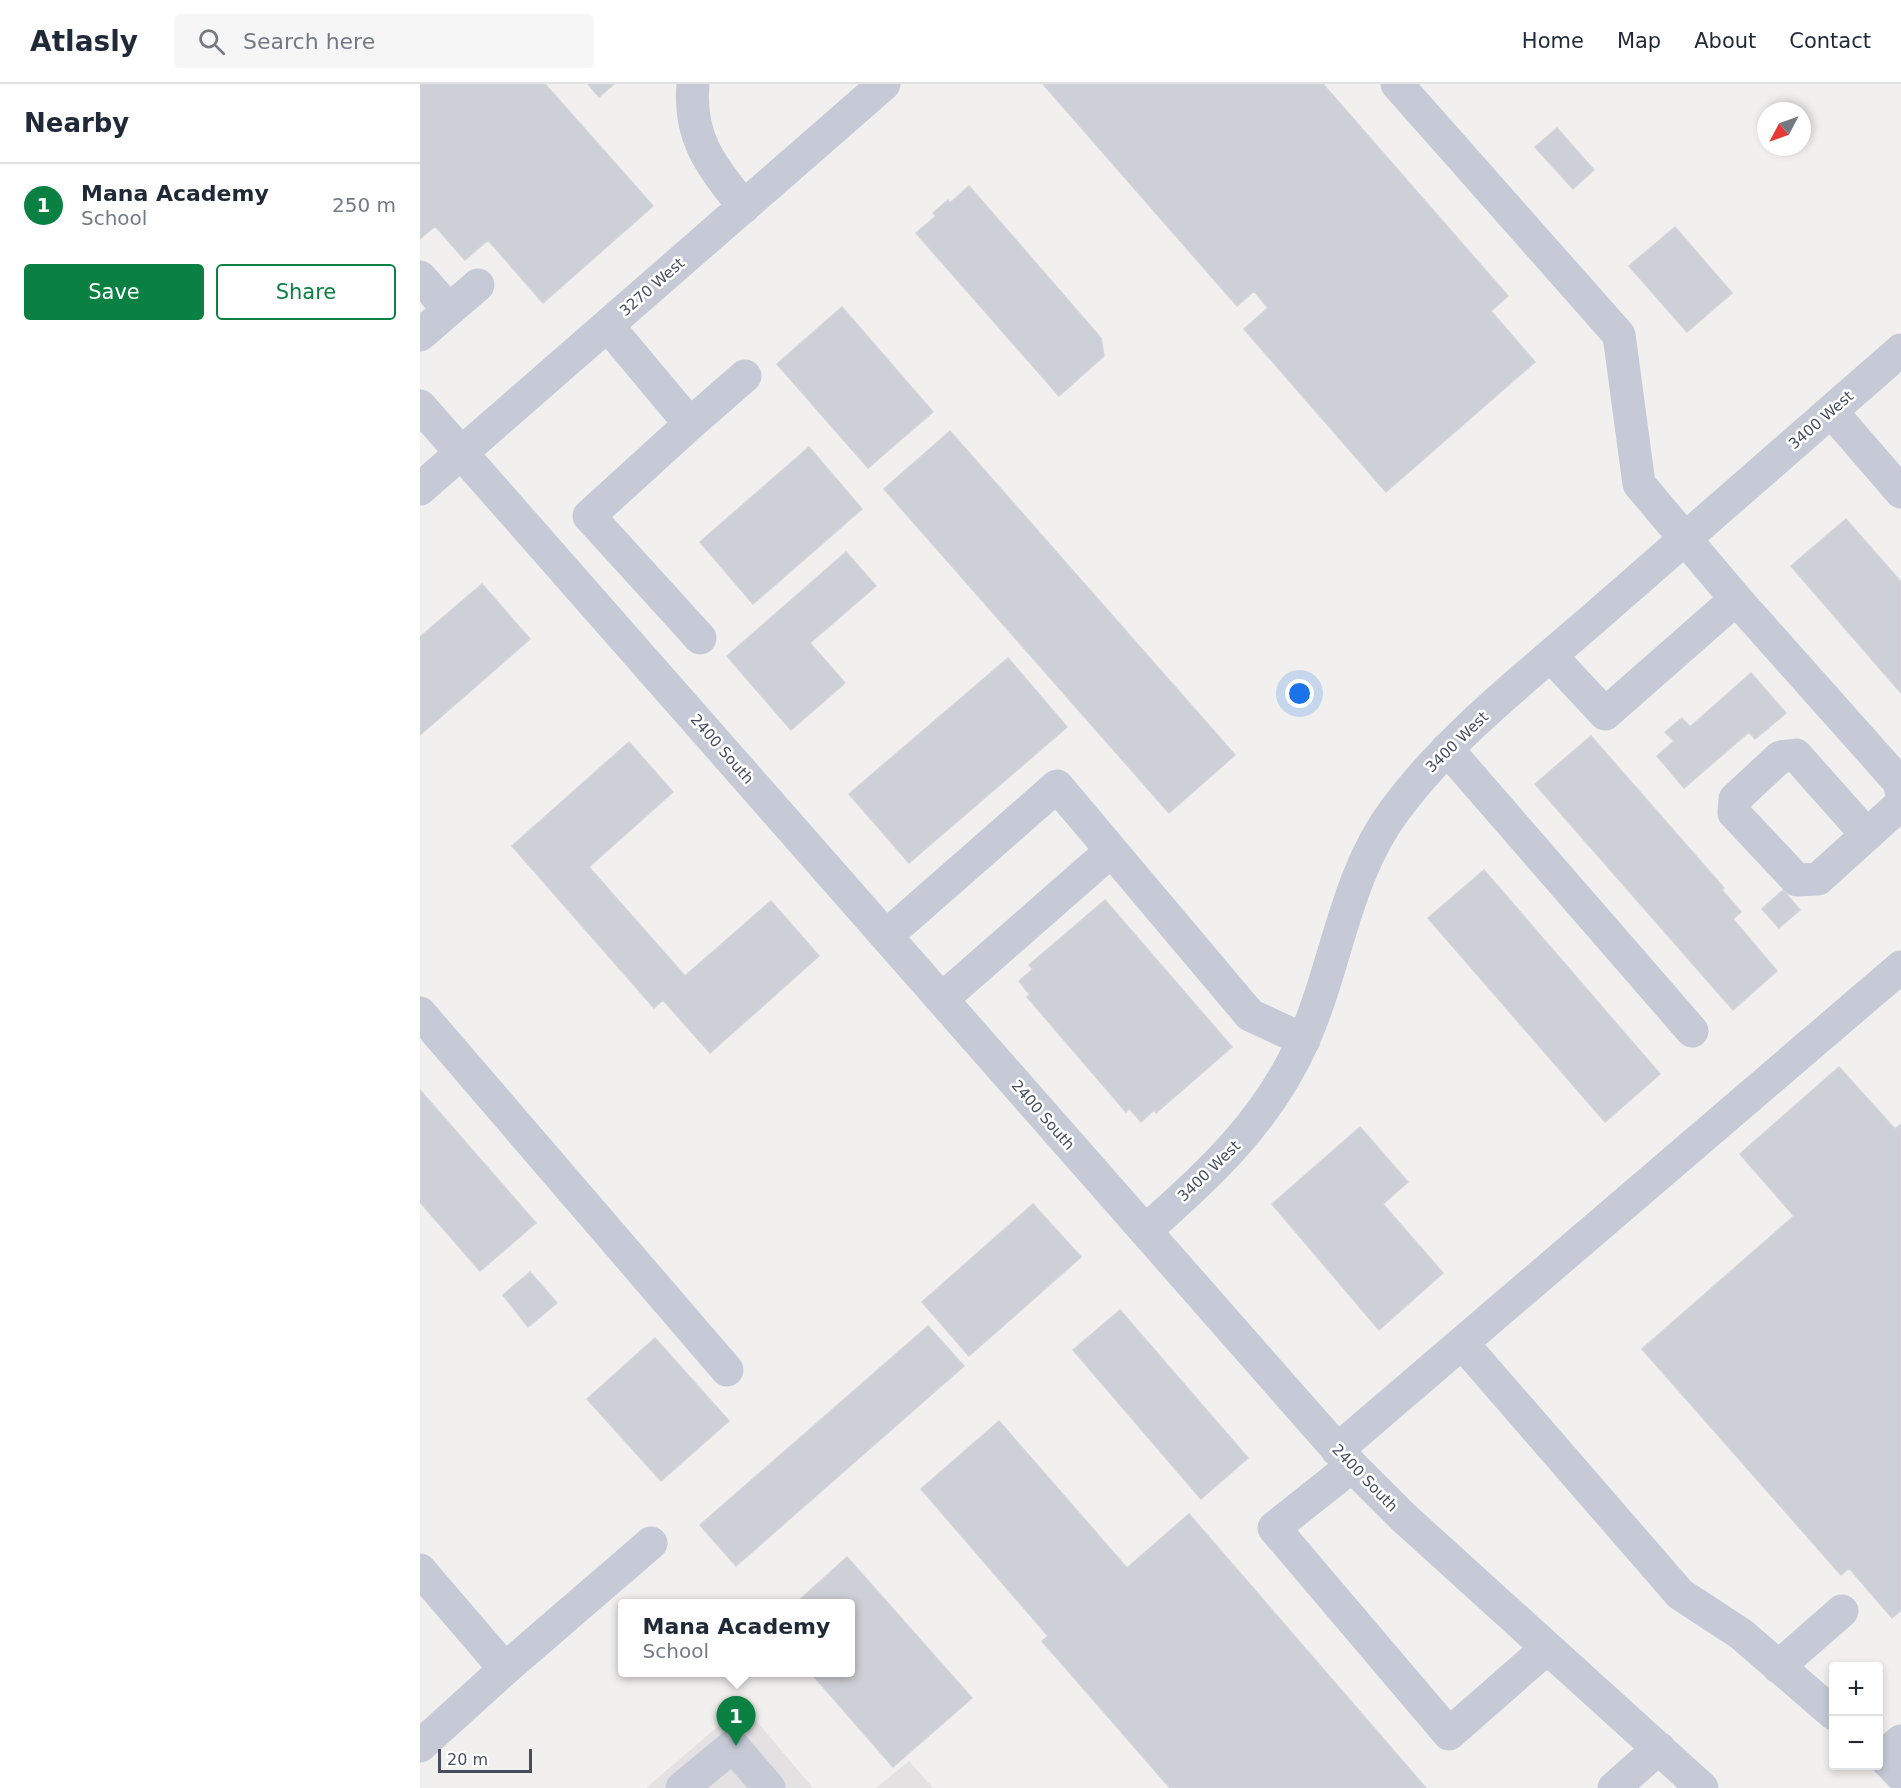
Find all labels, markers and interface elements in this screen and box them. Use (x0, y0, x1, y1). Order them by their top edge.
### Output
search box (174, 14, 594, 68)
text: Atlasly (30, 25, 138, 58)
icon: search (195, 25, 228, 58)
text: Search here (243, 29, 375, 54)
text: Home (1522, 29, 1584, 53)
text: Map (1617, 29, 1661, 53)
text: About (1694, 29, 1756, 53)
text: Contact (1789, 29, 1871, 53)
north arrow (1757, 102, 1811, 156)
text: Nearby (24, 108, 129, 138)
text: Mana Academy (81, 181, 269, 206)
text: 1 (37, 193, 50, 217)
text: 250 m (332, 193, 396, 217)
text: School (81, 206, 147, 230)
street label: 3270 West (616, 254, 688, 320)
button: Save (24, 264, 204, 320)
button: Share (216, 264, 396, 320)
street label: 3400 West (1785, 387, 1857, 453)
your location (1285, 679, 1314, 708)
street label: 3400 West (1422, 708, 1492, 776)
street label: 2400 South (687, 710, 757, 788)
street label: 2400 South (1008, 1076, 1078, 1154)
street label: 3400 West (1174, 1137, 1244, 1205)
street label: 2400 South (1328, 1441, 1402, 1515)
popup (618, 1599, 855, 1677)
text: Mana Academy (643, 1614, 830, 1639)
text: School (643, 1639, 709, 1663)
map controls (1829, 1662, 1883, 1770)
button: + (1829, 1662, 1883, 1716)
pin: 1 (716, 1696, 756, 1746)
button: − (1829, 1716, 1883, 1770)
scale bar (438, 1746, 532, 1774)
text: 20 m (447, 1750, 488, 1769)

